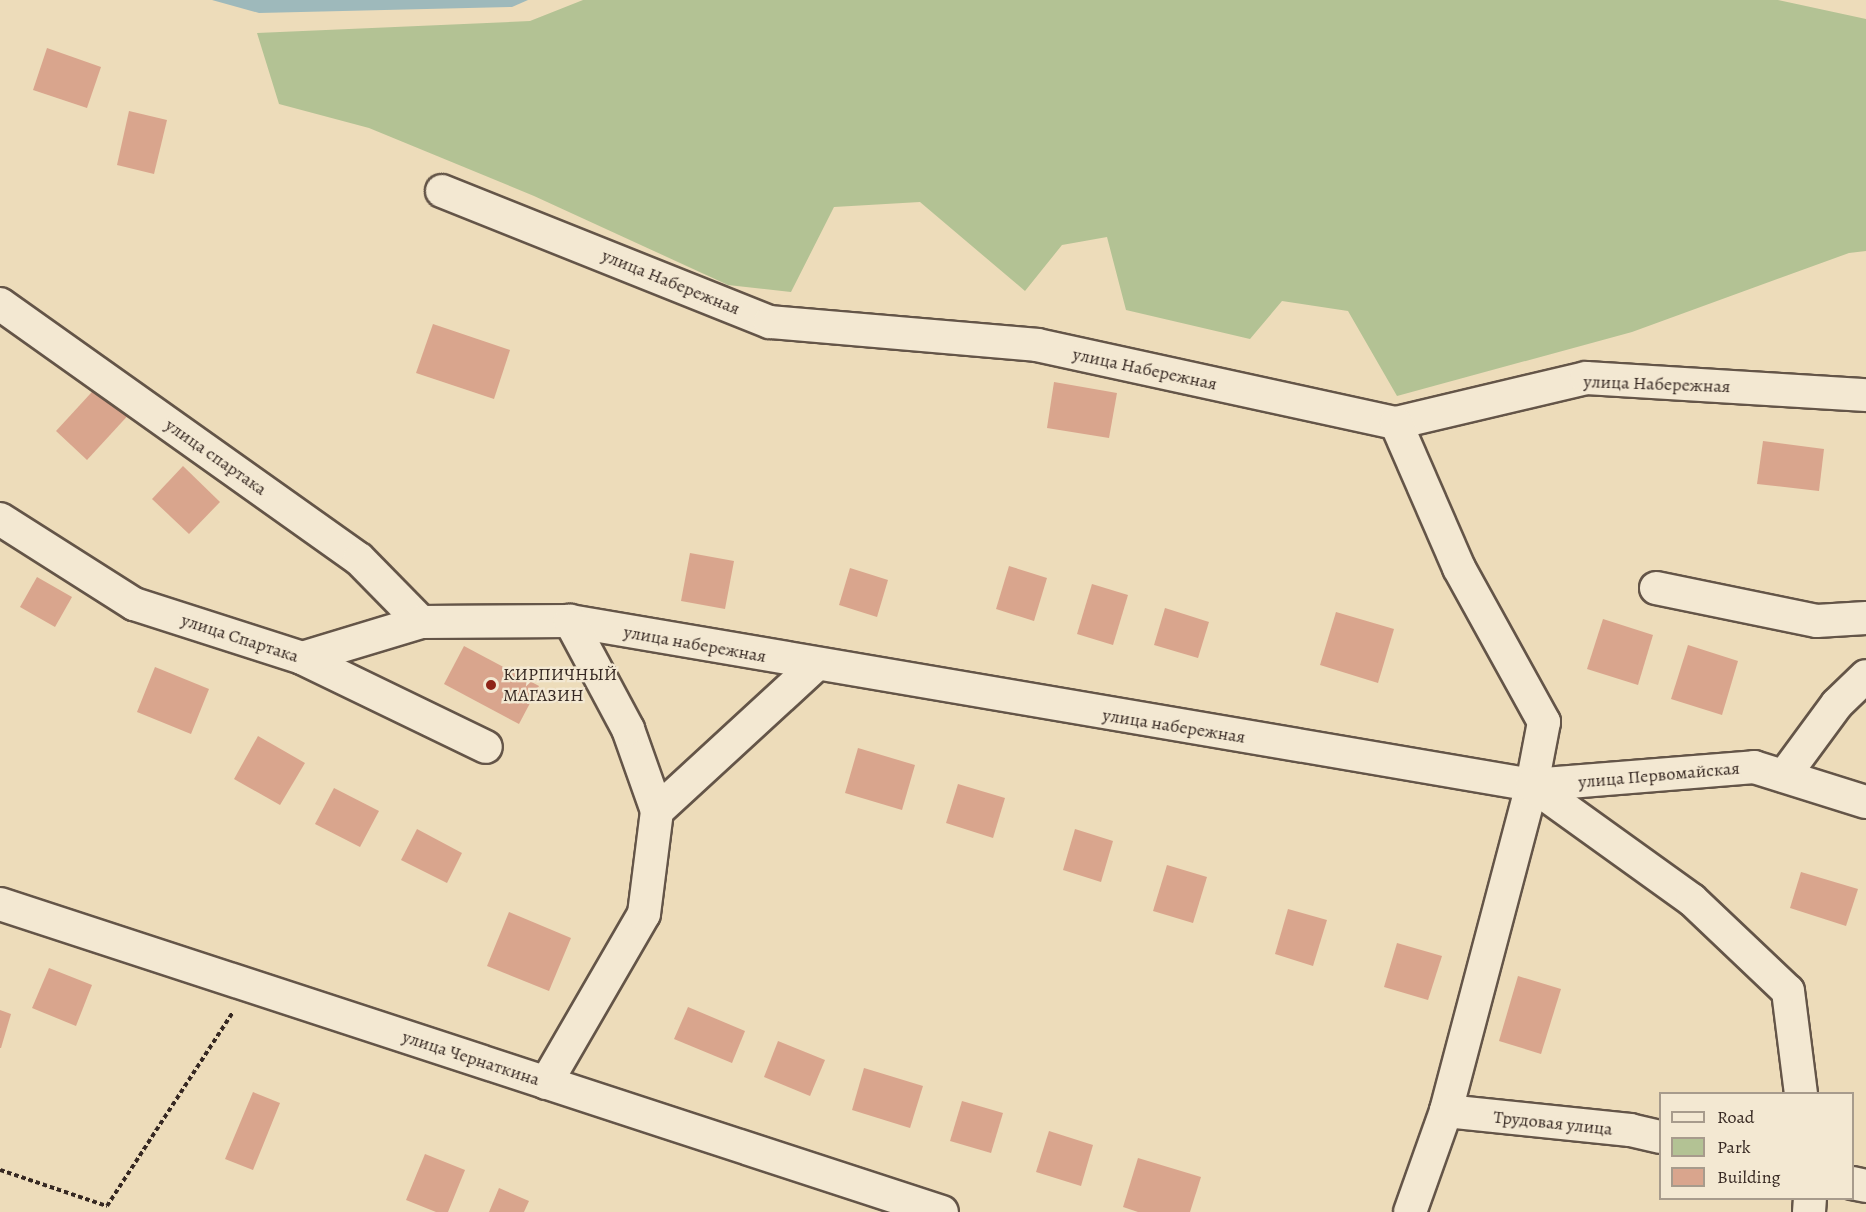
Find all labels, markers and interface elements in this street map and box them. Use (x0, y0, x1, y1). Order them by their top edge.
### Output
street label: улица Набережная (599, 244, 743, 320)
street label: улица Набережная (1071, 343, 1219, 395)
street label: улица Набережная (1583, 371, 1731, 397)
street label: улица спартака (161, 414, 271, 500)
street label: улица Спартака (179, 609, 301, 667)
street label: улица набережная (622, 621, 768, 667)
place label: КИРПИЧНЫЙ МАГАЗИН (503, 664, 617, 706)
marker: КИРПИЧНЫЙ МАГАЗИН (484, 678, 498, 692)
street label: улица набережная (1101, 704, 1247, 748)
street label: улица Первомайская (1577, 757, 1741, 793)
street label: улица Чернаткина (400, 1026, 542, 1090)
legend (1659, 1092, 1854, 1200)
text: Road (1717, 1105, 1754, 1129)
street label: Трудовая улица (1492, 1106, 1614, 1140)
text: Park (1717, 1135, 1751, 1159)
text: Building (1717, 1165, 1781, 1189)

